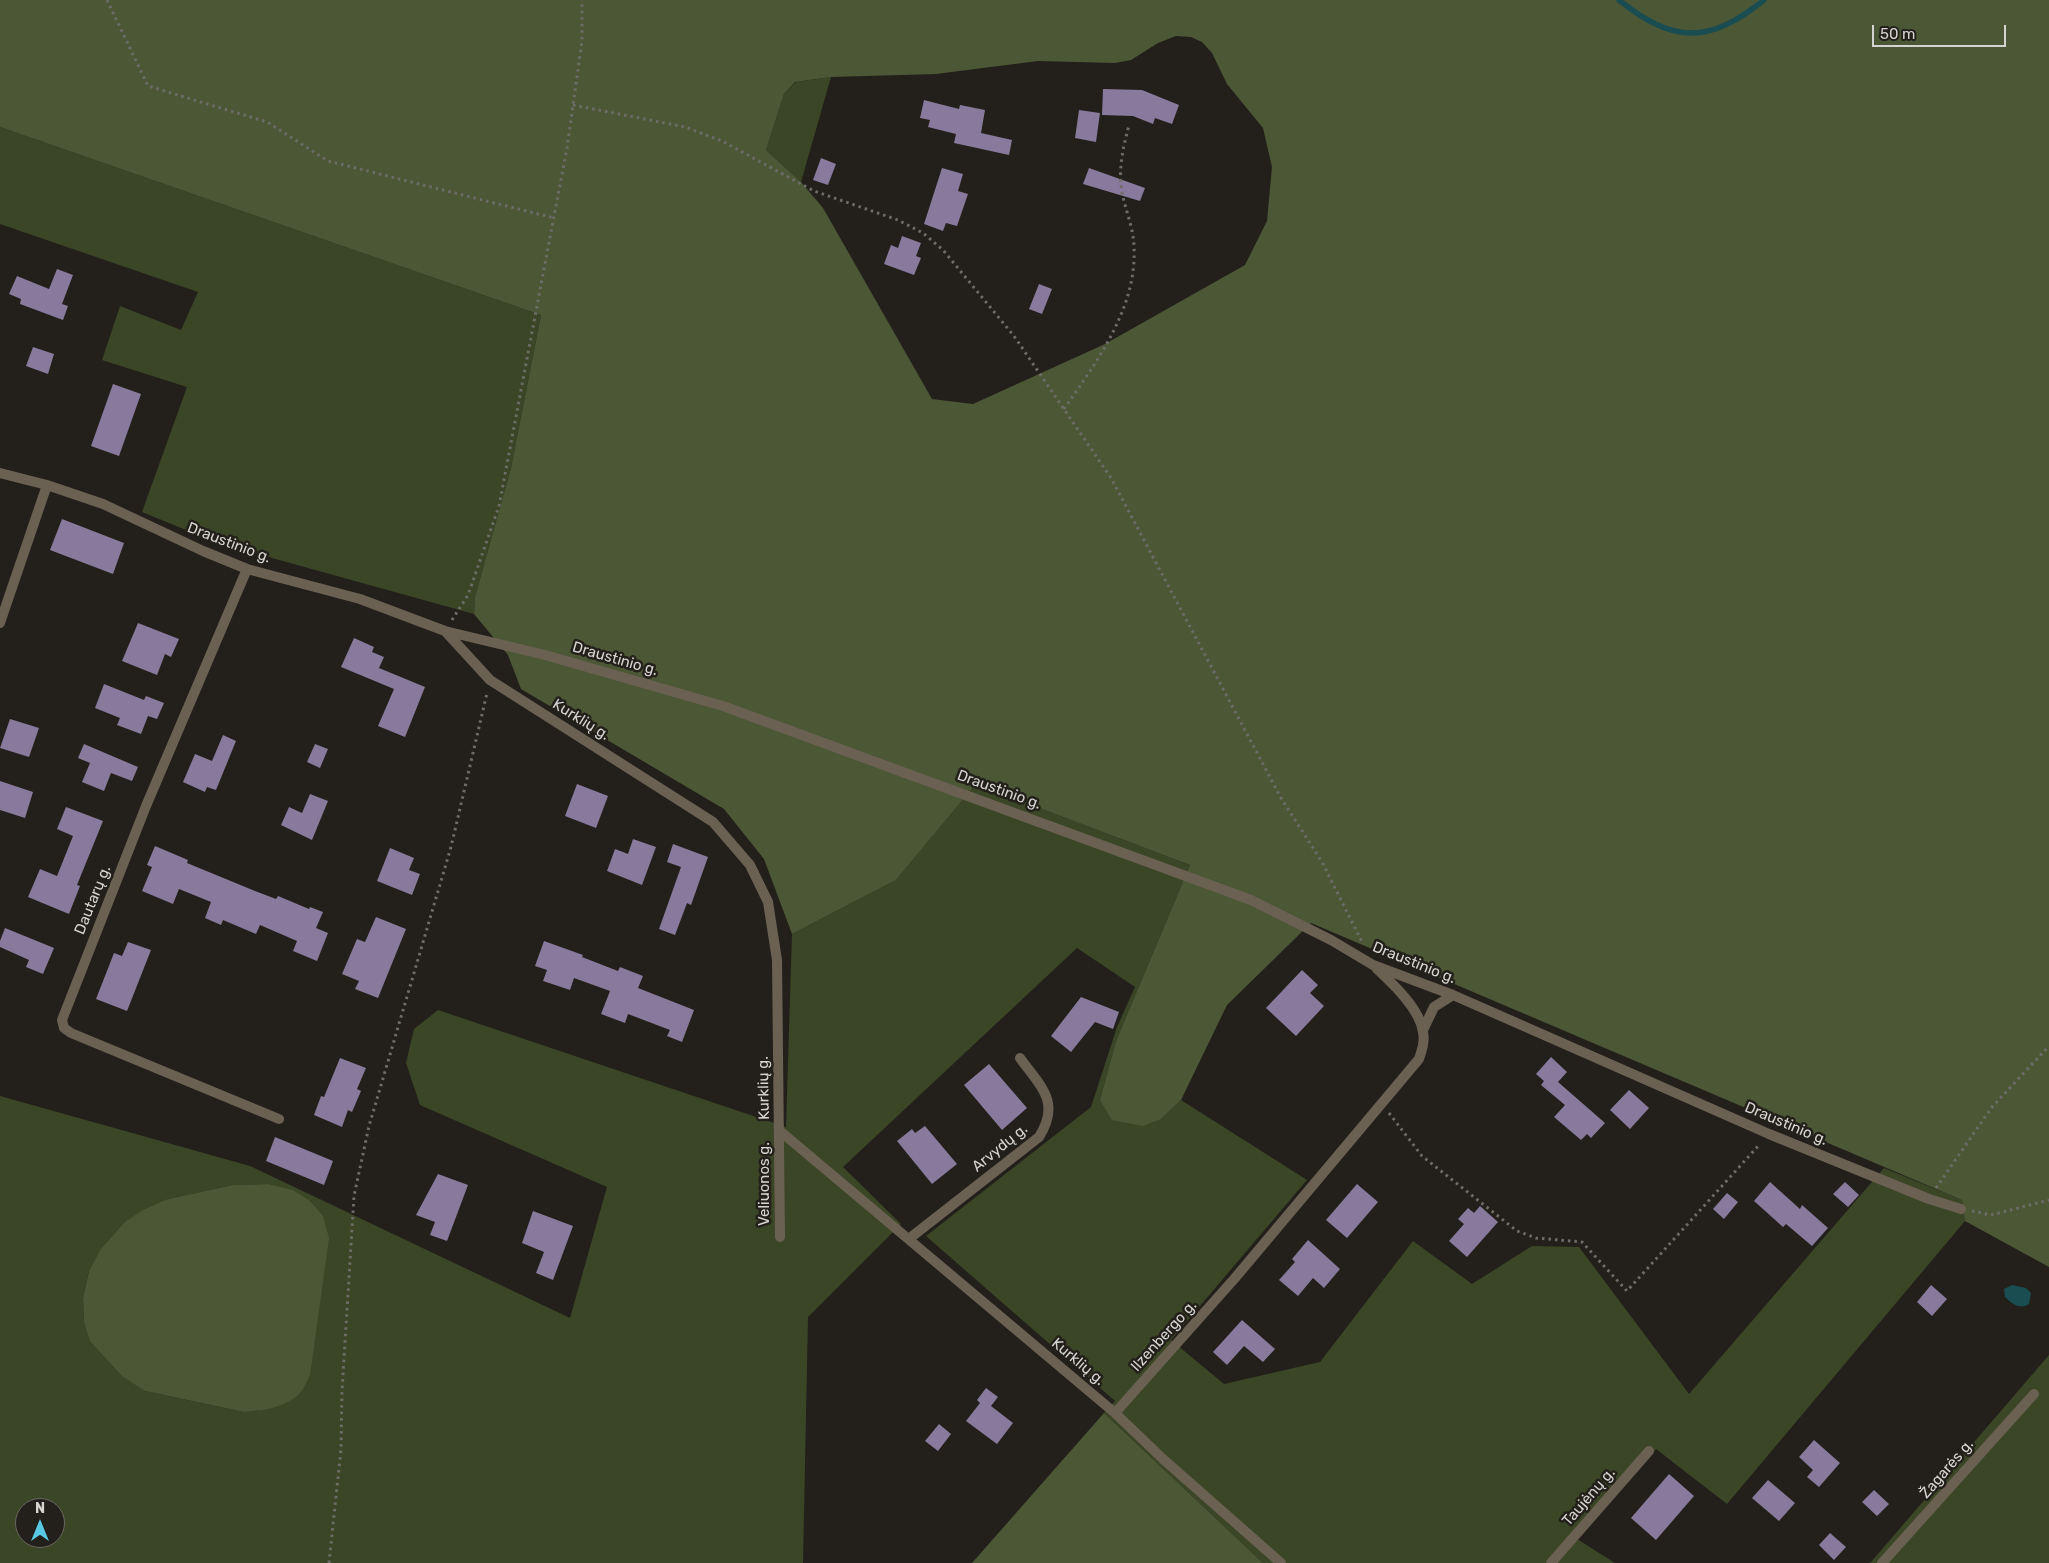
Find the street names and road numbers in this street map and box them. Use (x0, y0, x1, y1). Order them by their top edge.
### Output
street label: Draustinio g. (185, 519, 273, 567)
street label: Draustinio g. (570, 638, 660, 680)
street label: Kurklių g. (549, 695, 613, 745)
street label: Draustinio g. (955, 766, 1043, 814)
street label: Dautarų g. (71, 863, 115, 937)
street label: Draustinio g. (1370, 938, 1458, 988)
street label: Kurklių g. (754, 1056, 774, 1120)
street label: Draustinio g. (1742, 1099, 1830, 1149)
street label: Arvydų g. (969, 1120, 1031, 1176)
street label: Veliuonos g. (756, 1142, 774, 1226)
street label: Ilzenbergo g. (1127, 1297, 1201, 1375)
street label: Kurklių g. (1048, 1335, 1108, 1389)
street label: Žagarės g. (1916, 1436, 1978, 1502)
street label: Taujėnų g. (1559, 1464, 1619, 1530)

